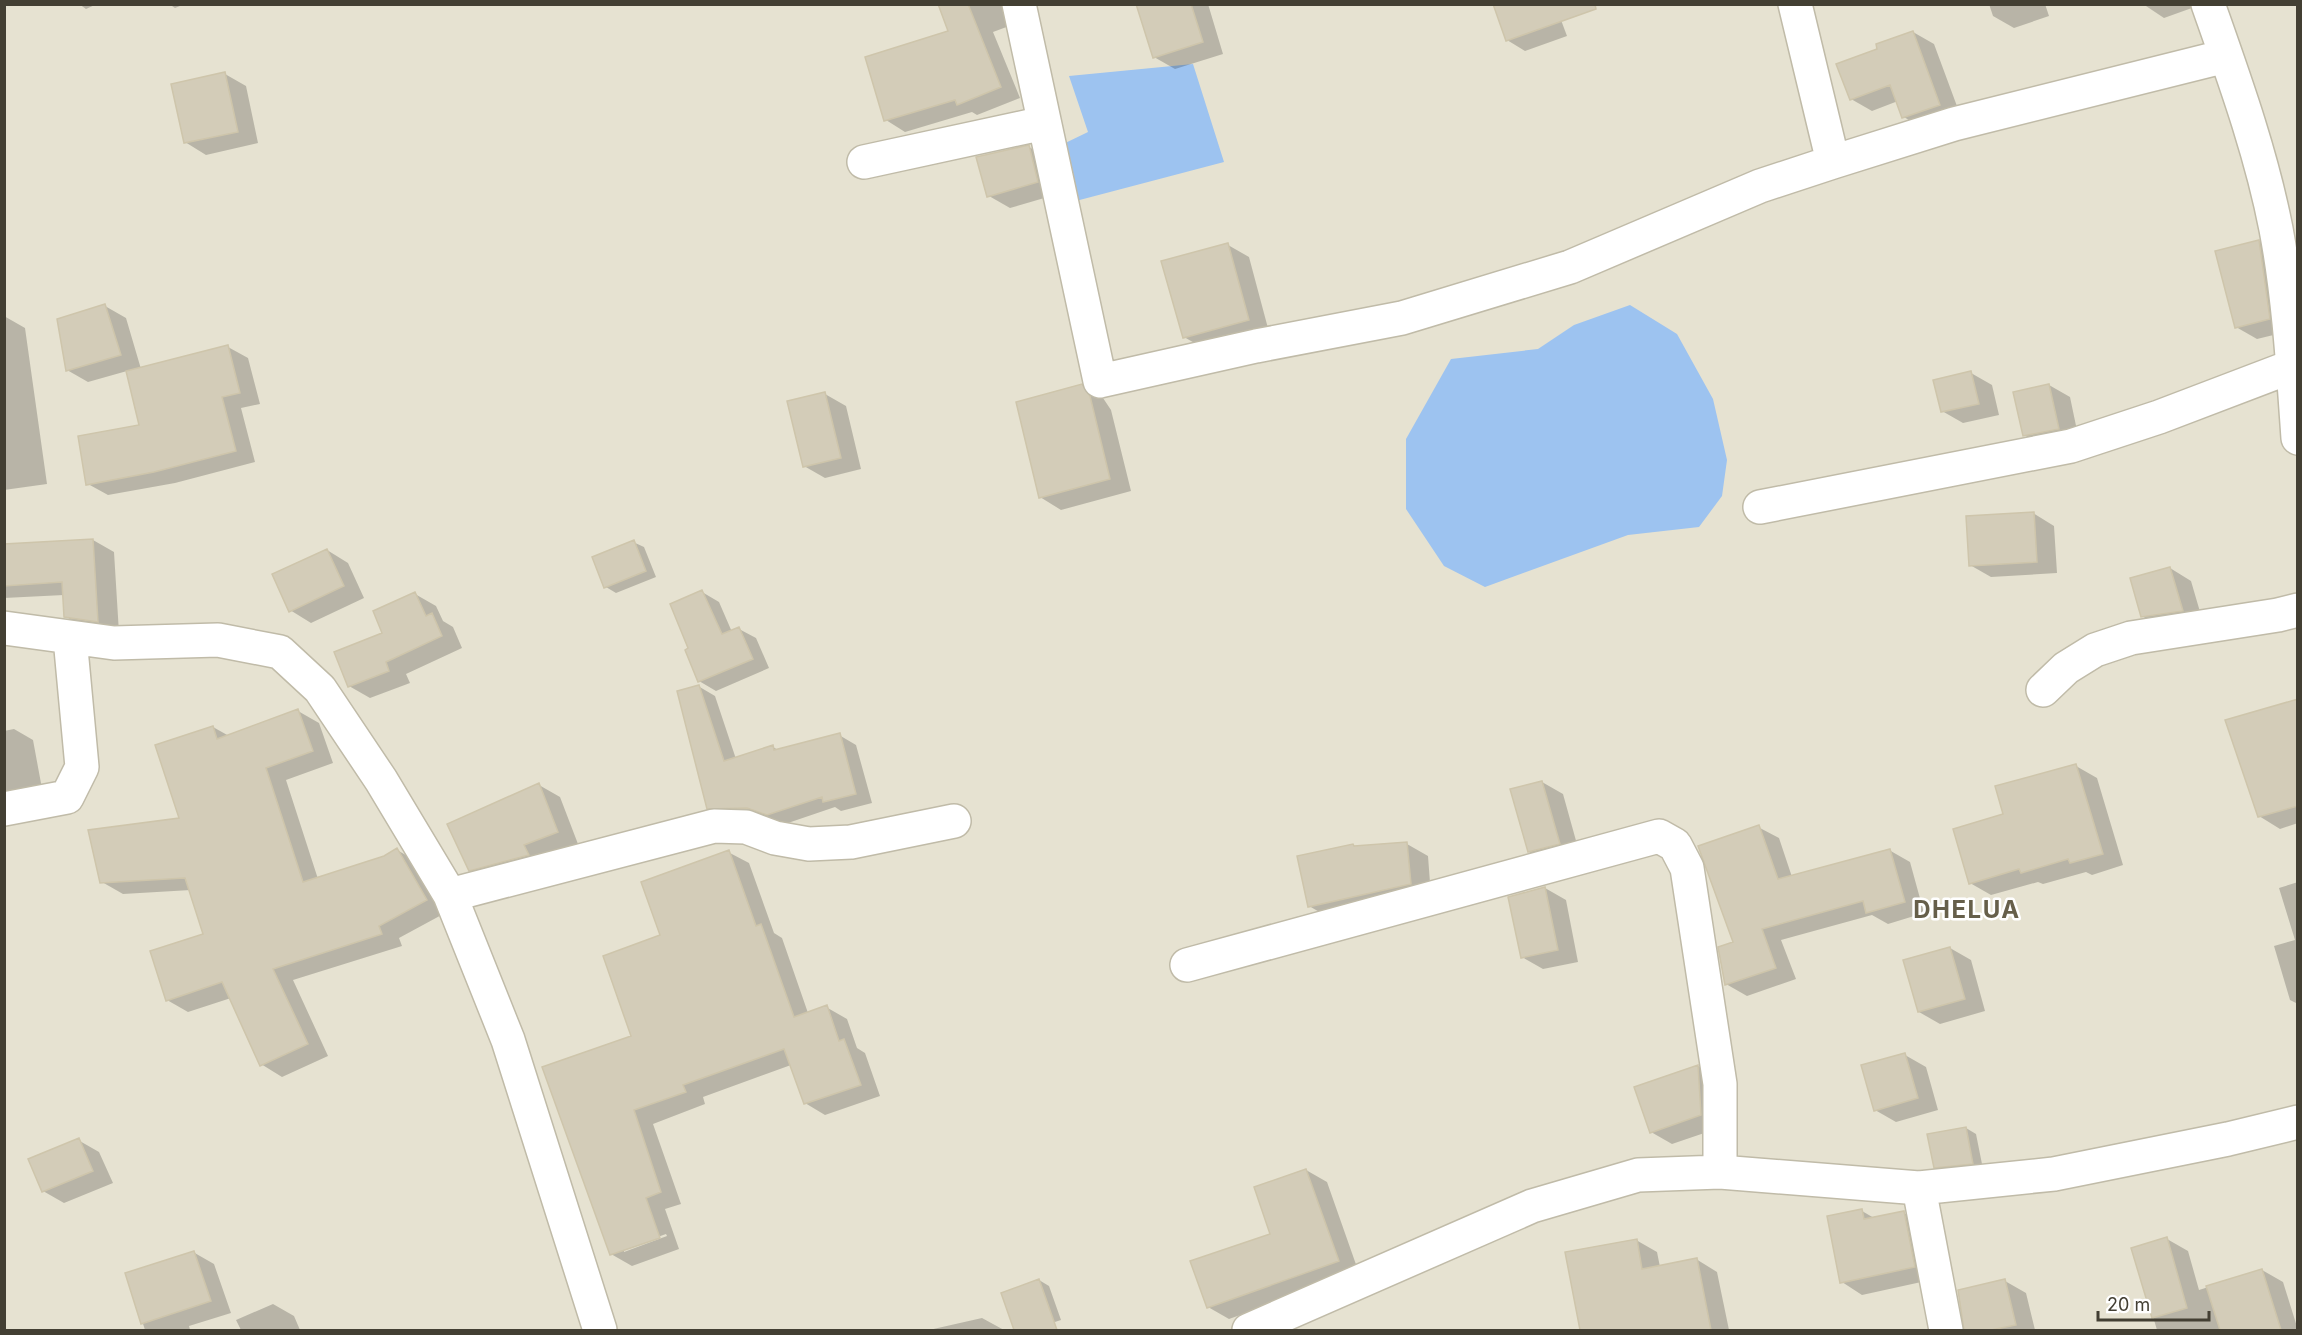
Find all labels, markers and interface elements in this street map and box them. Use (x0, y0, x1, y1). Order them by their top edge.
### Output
district label: DHELUA (1913, 895, 2021, 924)
scale bar (2098, 1284, 2209, 1322)
text: 20 m (2107, 1294, 2150, 1315)

